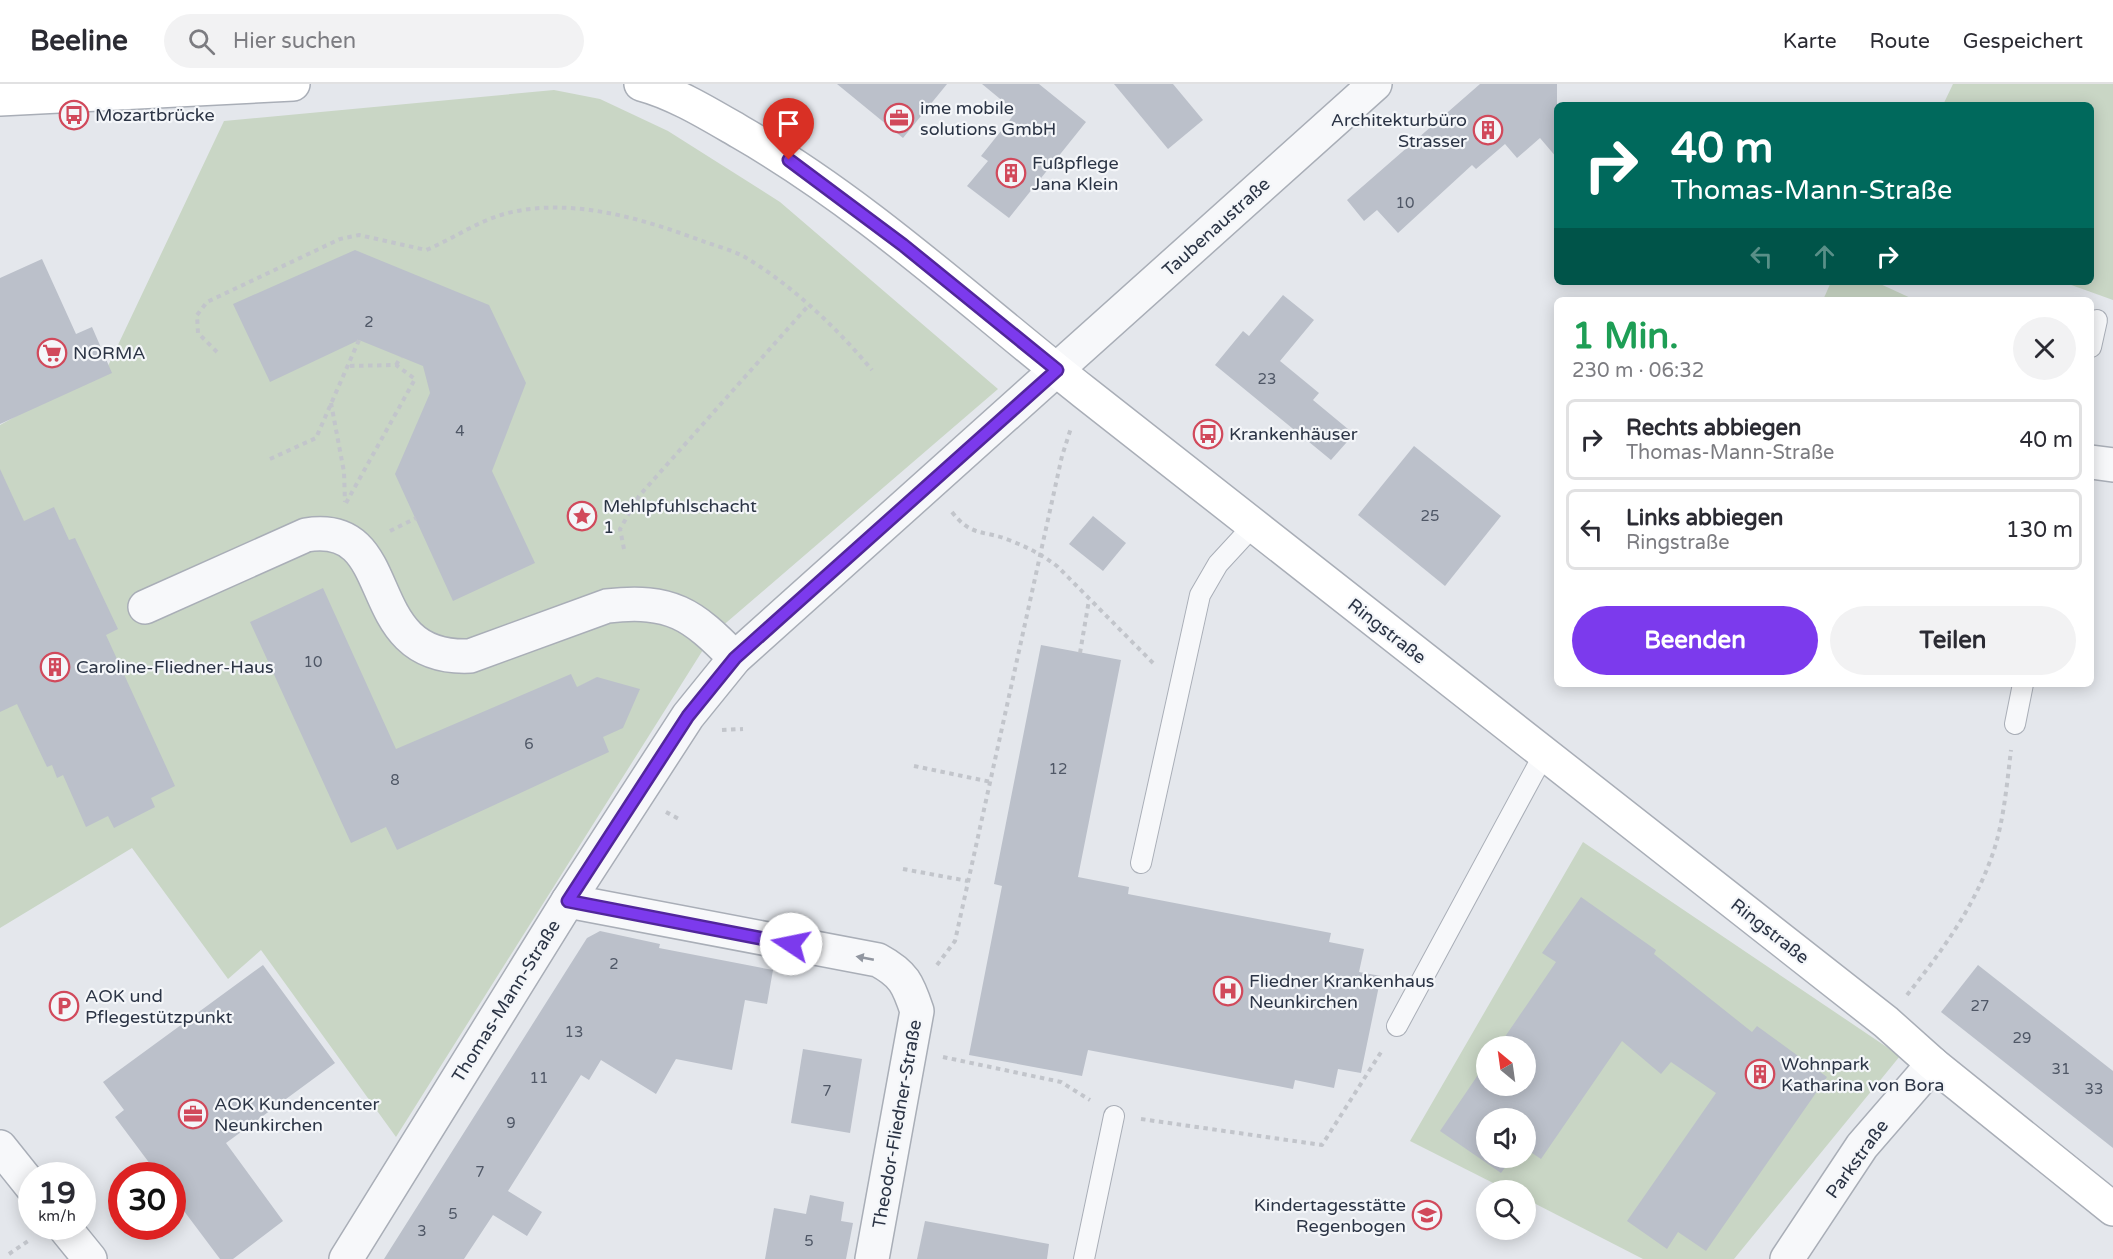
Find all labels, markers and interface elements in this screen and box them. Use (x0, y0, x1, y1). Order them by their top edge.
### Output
search box (164, 14, 584, 68)
text: Beeline (30, 24, 128, 58)
icon: search (185, 25, 218, 58)
text: Hier suchen (233, 28, 356, 54)
text: Karte (1783, 29, 1837, 54)
text: Route (1870, 29, 1930, 54)
text: Gespeichert (1963, 29, 2083, 54)
place label: ime mobile solutions GmbH (920, 97, 1056, 140)
pin (763, 98, 814, 160)
bus stop icon: Mozartbrücke (58, 99, 90, 131)
office icon: ime mobile solutions GmbH (883, 102, 915, 134)
place label: Mozartbrücke (95, 104, 215, 126)
icon: arrive (772, 107, 805, 140)
place label: Architekturbüro Strasser (1331, 109, 1467, 152)
building icon: Architekturbüro Strasser (1472, 114, 1504, 146)
text: 40 m (1671, 123, 1773, 174)
icon: right (1572, 126, 1650, 204)
place label: Fußpflege Jana Klein (1032, 152, 1119, 195)
building icon: Fußpflege Jana Klein (995, 157, 1027, 189)
street label: Taubenaustraße (1157, 173, 1275, 281)
text: Thomas-Mann-Straße (1671, 174, 1952, 207)
house number: 10 (1396, 194, 1414, 212)
icon: left (1745, 240, 1778, 273)
icon: ahead (1808, 240, 1841, 273)
icon: right (1871, 240, 1904, 273)
house number: 2 (364, 313, 374, 331)
text: 1 Min. (1572, 315, 1679, 358)
button: close (2013, 317, 2076, 380)
supermarket icon: NORMA (36, 337, 68, 369)
place label: NORMA (73, 342, 146, 364)
text: 230 m · 06:32 (1572, 359, 1704, 383)
house number: 23 (1258, 370, 1276, 388)
text: Rechts abbiegen (1626, 415, 1801, 441)
bus stop icon: Krankenhäuser (1192, 418, 1224, 450)
house number: 4 (455, 422, 465, 440)
place label: Krankenhäuser (1229, 423, 1358, 445)
icon: right (1575, 423, 1608, 456)
text: 40 m (2019, 427, 2073, 453)
text: Thomas-Mann-Straße (1626, 441, 1834, 465)
place label: Mehlpfuhlschacht 1 (603, 495, 757, 538)
place icon: Mehlpfuhlschacht 1 (566, 500, 598, 532)
text: Links abbiegen (1626, 505, 1784, 531)
house number: 25 (1421, 507, 1439, 525)
icon: left (1575, 513, 1608, 546)
text: 130 m (2006, 517, 2073, 543)
text: Ringstraße (1626, 531, 1730, 555)
street label: Ringstraße (1343, 594, 1431, 668)
button: Beenden (1572, 606, 1818, 675)
button: Teilen (1830, 606, 2076, 675)
building icon: Caroline-Fliedner-Haus (39, 651, 71, 683)
house number: 10 (304, 653, 322, 671)
place label: Caroline-Fliedner-Haus (76, 656, 274, 678)
house number: 6 (524, 735, 534, 753)
house number: 12 (1049, 760, 1067, 778)
house number: 8 (390, 771, 400, 789)
street label: Ringstraße (1726, 894, 1814, 968)
position arrow (759, 912, 823, 976)
street label: Thomas-Mann-Straße (447, 916, 565, 1086)
one-way arrow (855, 953, 874, 962)
house number: 2 (609, 955, 619, 973)
place label: Fliedner Krankenhaus Neunkirchen (1249, 970, 1435, 1013)
hospital icon: Fliedner Krankenhaus Neunkirchen (1212, 975, 1244, 1007)
place label: AOK und Pflegestützpunkt (85, 985, 233, 1028)
parking icon: AOK und Pflegestützpunkt (48, 990, 80, 1022)
house number: 27 (1971, 997, 1989, 1015)
street label: Theodor-Fliedner-Straße (868, 1018, 926, 1230)
house number: 13 (565, 1023, 583, 1041)
house number: 29 (2013, 1029, 2031, 1047)
north arrow (1476, 1036, 1536, 1096)
map controls (1476, 1036, 1536, 1240)
place label: Wohnpark Katharina von Bora (1781, 1053, 1944, 1096)
building icon: Wohnpark Katharina von Bora (1744, 1058, 1776, 1090)
house number: 31 (2052, 1060, 2070, 1078)
house number: 11 (530, 1069, 548, 1087)
house number: 33 (2085, 1080, 2103, 1098)
house number: 7 (822, 1082, 832, 1100)
place label: AOK Kundencenter Neunkirchen (214, 1093, 379, 1136)
office icon: AOK Kundencenter Neunkirchen (177, 1098, 209, 1130)
button: sound (1476, 1108, 1536, 1168)
house number: 9 (506, 1114, 516, 1132)
street label: Parkstraße (1821, 1115, 1893, 1203)
speed limit sign: 30 (108, 1162, 186, 1240)
house number: 7 (475, 1163, 485, 1181)
text: 19 (38, 1175, 76, 1212)
button: search (1476, 1180, 1536, 1240)
place label: Kindertagesstätte Regenbogen (1254, 1194, 1406, 1237)
school or university icon: Kindertagesstätte Regenbogen (1411, 1199, 1443, 1231)
house number: 5 (448, 1205, 458, 1223)
text: km/h (38, 1207, 76, 1225)
house number: 3 (417, 1222, 427, 1240)
house number: 5 (804, 1232, 814, 1250)

